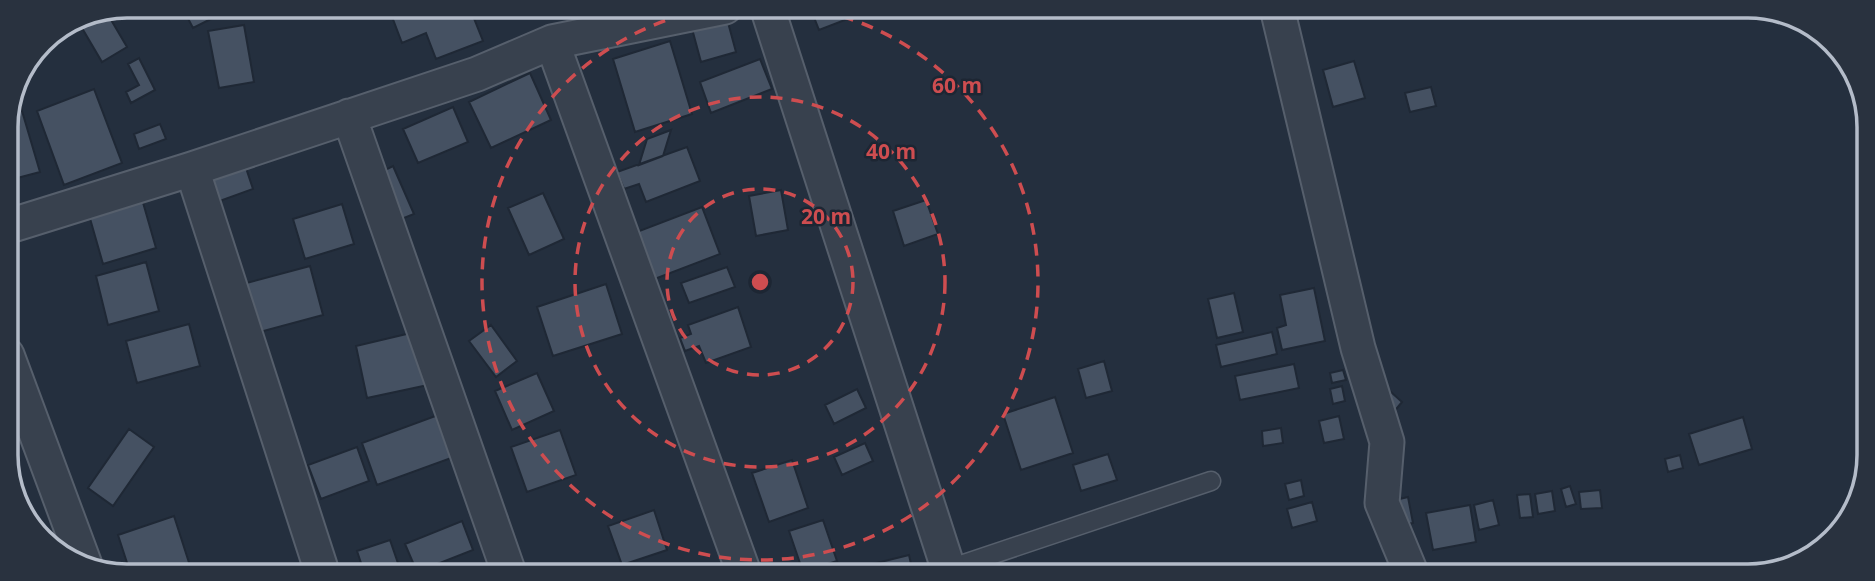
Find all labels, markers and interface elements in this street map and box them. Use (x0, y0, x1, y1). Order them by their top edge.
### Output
text: 60 m (932, 71, 982, 99)
text: 40 m (866, 137, 916, 165)
text: 20 m (801, 202, 851, 230)
centre of rings (748, 270, 772, 294)

